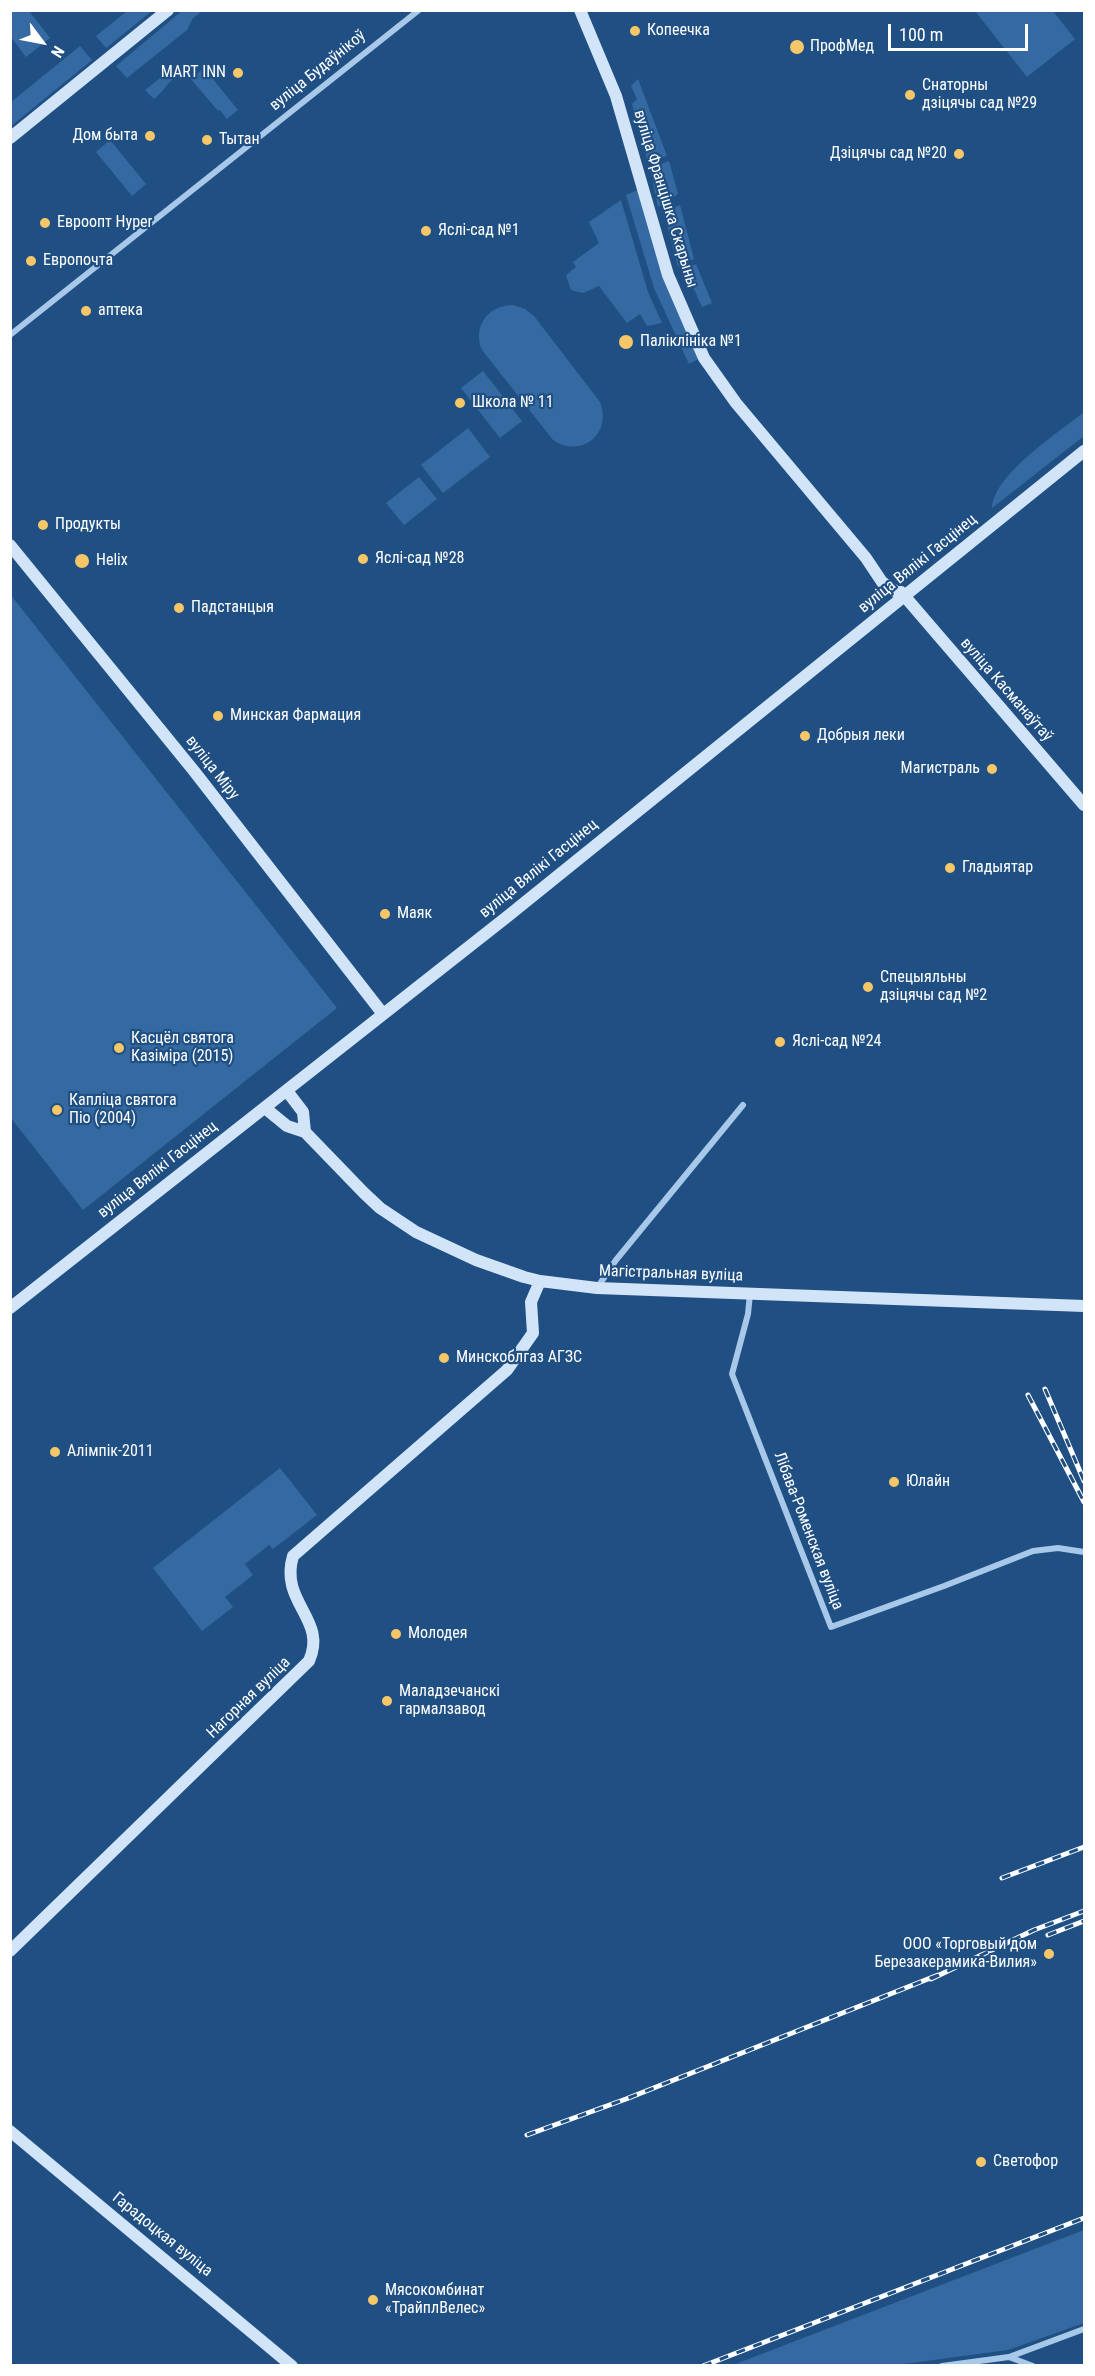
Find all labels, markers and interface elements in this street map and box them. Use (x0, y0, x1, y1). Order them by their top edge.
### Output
north arrow (12, 12, 72, 72)
scale bar (891, 12, 1030, 50)
place label: Копеечка (647, 21, 710, 41)
marker: Копеечка (628, 24, 642, 38)
text: 100 m (899, 24, 943, 45)
street label: вуліца Будаўнікоў (266, 27, 370, 115)
place label: ПрофМед (810, 37, 874, 57)
marker: ПрофМед (788, 38, 806, 56)
text: N (47, 43, 68, 61)
place label: MART INN (161, 63, 226, 83)
marker: MART INN (231, 66, 245, 80)
place label: Снаторны дзіцячы сад №29 (922, 76, 1037, 114)
marker: Снаторны дзіцячы сад №29 (903, 88, 917, 102)
street label: вуліца Францішка Скарыны (629, 108, 701, 290)
place label: Дом быта (72, 126, 138, 146)
marker: Дом быта (143, 129, 157, 143)
place label: Тытан (219, 130, 260, 150)
marker: Тытан (200, 133, 214, 147)
place label: Дзіцячы сад №20 (830, 144, 947, 164)
marker: Дзіцячы сад №20 (952, 147, 966, 161)
place label: Евроопт Hyper (57, 213, 152, 233)
marker: Евроопт Hyper (38, 216, 52, 230)
place label: Яслі-сад №1 (438, 221, 520, 241)
marker: Яслі-сад №1 (419, 224, 433, 238)
place label: Европочта (43, 251, 113, 271)
marker: Европочта (24, 254, 38, 268)
place label: аптека (98, 301, 143, 321)
marker: аптека (79, 304, 93, 318)
place label: Паліклініка №1 (640, 332, 742, 352)
marker: Паліклініка №1 (617, 333, 635, 351)
place label: Школа № 11 (472, 393, 554, 413)
marker: Школа № 11 (453, 396, 467, 410)
street label: вуліца Вялікі Гасцінец (855, 510, 981, 618)
place label: Продукты (55, 515, 121, 535)
marker: Продукты (36, 518, 50, 532)
place label: Яслі-сад №28 (375, 549, 464, 569)
place label: Helix (96, 551, 128, 571)
marker: Helix (73, 552, 91, 570)
marker: Яслі-сад №28 (356, 552, 370, 566)
place label: Падстанцыя (191, 598, 274, 618)
marker: Падстанцыя (172, 601, 186, 615)
street label: вуліца Касманаўтаў (956, 634, 1056, 746)
place label: Минская Фармация (230, 706, 361, 726)
marker: Минская Фармация (211, 709, 225, 723)
place label: Добрыя леки (817, 726, 905, 746)
marker: Добрыя леки (798, 729, 812, 743)
street label: вуліца Міру (181, 732, 243, 804)
place label: Магистраль (901, 759, 980, 779)
marker: Магистраль (985, 762, 999, 776)
street label: вуліца Вялікі Гасцінец (476, 815, 602, 923)
place label: Гладыятар (962, 858, 1033, 878)
marker: Гладыятар (943, 861, 957, 875)
place label: Маяк (397, 904, 432, 924)
marker: Маяк (378, 907, 392, 921)
place label: Спецыяльны дзіцячы сад №2 (880, 968, 987, 1006)
marker: Спецыяльны дзіцячы сад №2 (861, 980, 875, 994)
place label: Касцёл святога Казіміра (2015) (131, 1029, 234, 1067)
place label: Яслі-сад №24 (792, 1032, 881, 1052)
marker: Яслі-сад №24 (773, 1035, 787, 1049)
marker: Касцёл святога Казіміра (2015) (112, 1041, 126, 1055)
place label: Капліца святога Піо (2004) (69, 1091, 177, 1129)
marker: Капліца святога Піо (2004) (50, 1103, 64, 1117)
street label: вуліца Вялікі Гасцінец (94, 1117, 222, 1223)
street label: Магістральная вуліца (599, 1262, 743, 1286)
place label: Минскоблгаз АГЗС (456, 1348, 582, 1368)
marker: Минскоблгаз АГЗС (437, 1351, 451, 1365)
place label: Алімпік-2011 (67, 1442, 154, 1462)
marker: Алімпік-2011 (48, 1445, 62, 1459)
street label: Лібава-Роменская вуліца (769, 1449, 847, 1613)
place label: Юлайн (906, 1472, 950, 1492)
marker: Юлайн (887, 1475, 901, 1489)
place label: Молодея (408, 1624, 467, 1644)
marker: Молодея (389, 1627, 403, 1641)
street label: Нагорная вуліца (203, 1653, 295, 1743)
place label: Маладзечанскі гармалзавод (399, 1682, 500, 1720)
marker: Маладзечанскі гармалзавод (380, 1694, 394, 1708)
place label: ООО «Торговый дом Березакерамика-Вилия» (874, 1935, 1037, 1973)
marker: ООО «Торговый дом Березакерамика-Вилия» (1042, 1947, 1056, 1961)
place label: Светофор (993, 2152, 1058, 2172)
marker: Светофор (974, 2155, 988, 2169)
street label: Гарадоцкая вуліца (108, 2189, 216, 2281)
place label: Мясокомбинат «ТрайплВелес» (385, 2281, 485, 2319)
marker: Мясокомбинат «ТрайплВелес» (366, 2293, 380, 2307)

